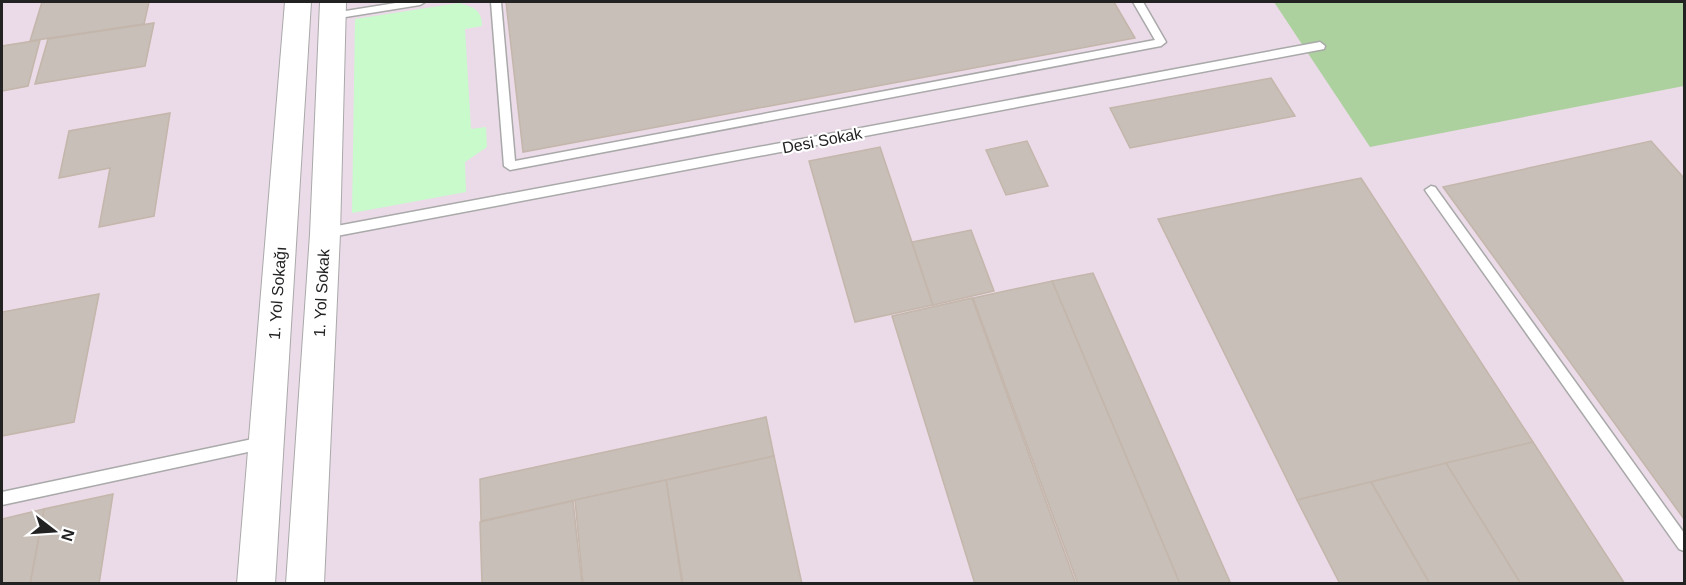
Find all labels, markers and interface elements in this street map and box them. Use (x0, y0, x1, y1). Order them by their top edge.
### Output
street label: Desi Sokak (781, 124, 864, 157)
street label: 1. Yol Sokağı (266, 246, 289, 340)
street label: 1. Yol Sokak (311, 248, 332, 337)
north arrow (24, 501, 84, 561)
text: N (58, 527, 78, 543)

